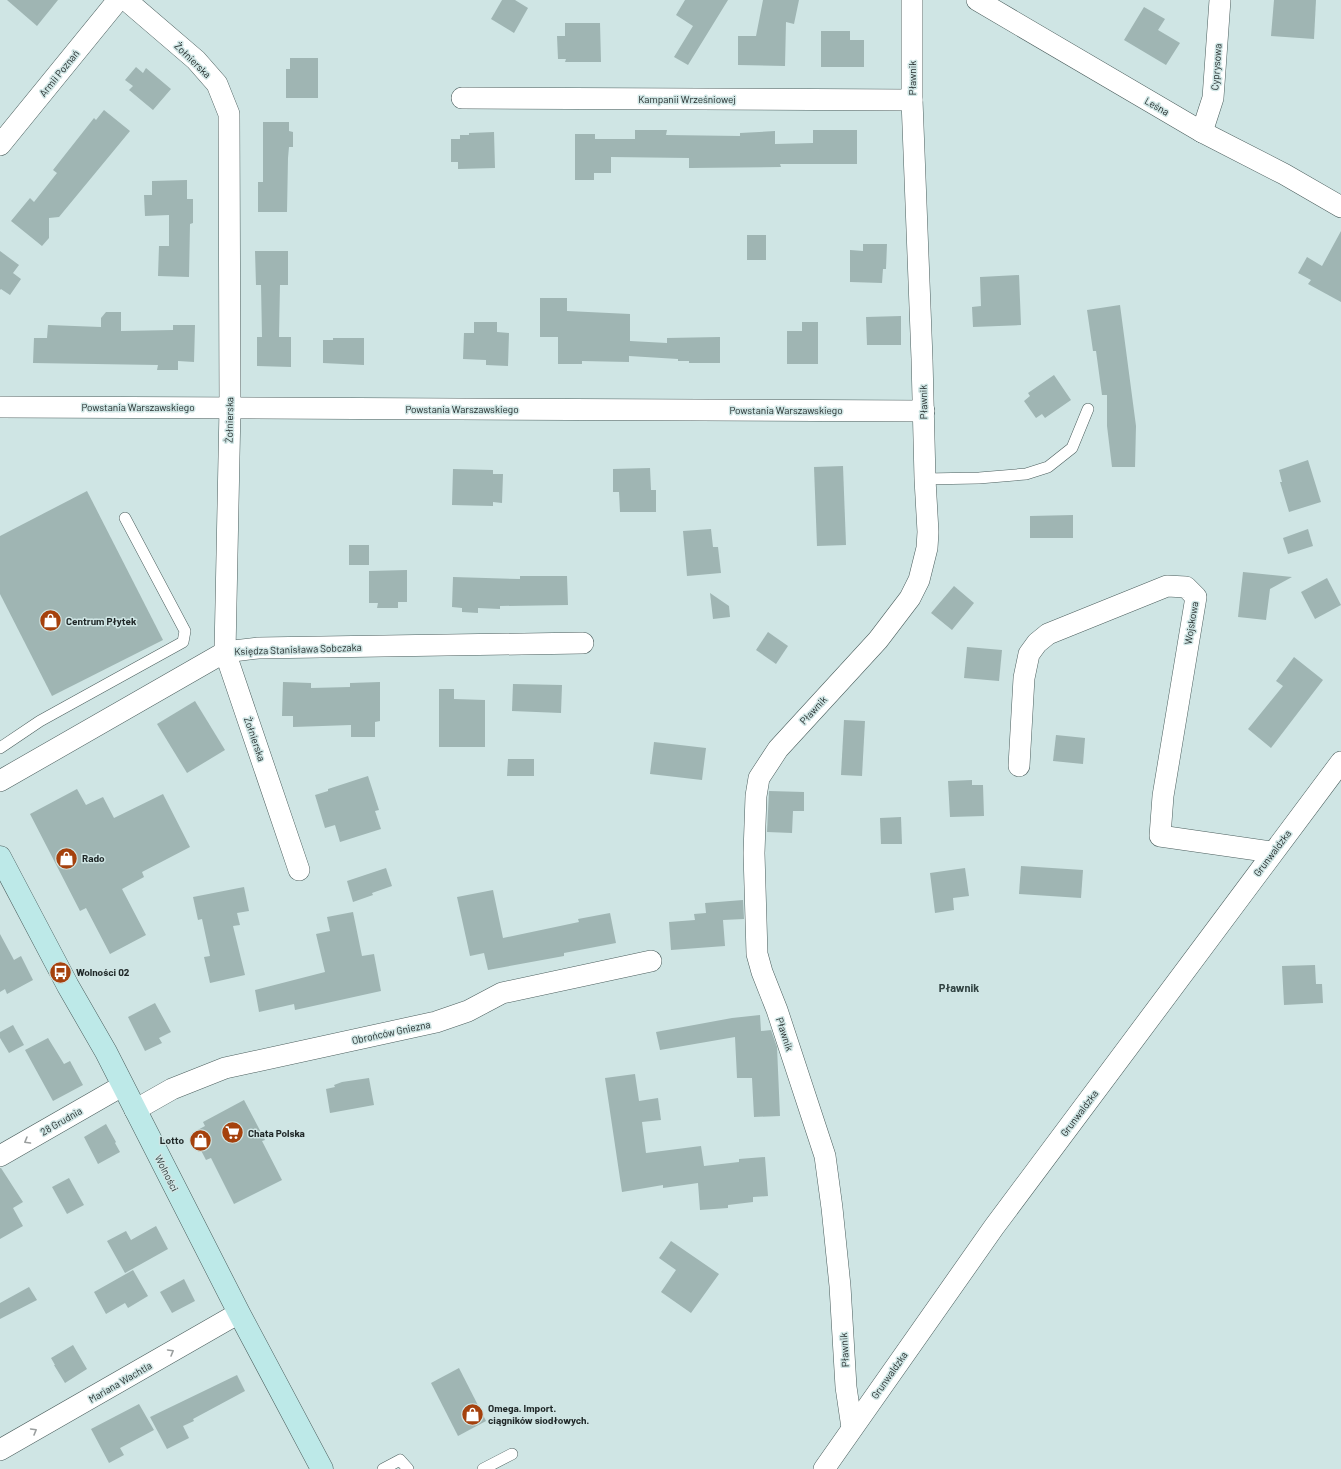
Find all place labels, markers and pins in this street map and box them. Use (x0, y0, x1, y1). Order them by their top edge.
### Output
shop icon: Centrum Płytek (38, 608, 64, 634)
place label: Centrum Płytek (66, 615, 137, 627)
shop icon: Rado (54, 845, 80, 871)
place label: Rado (82, 852, 105, 864)
bus stop icon: Wolności 02 (47, 959, 73, 985)
place label: Wolności 02 (76, 966, 130, 978)
supermarket icon: Chata Polska (219, 1120, 245, 1146)
shop icon: Lotto (187, 1127, 213, 1153)
place label: Chata Polska (248, 1127, 305, 1139)
place label: Lotto (160, 1134, 184, 1146)
shop icon: Omega. Import. ciągników siodłowych. (460, 1401, 486, 1427)
place label: Omega. Import. ciągników siodłowych. (488, 1402, 589, 1426)

